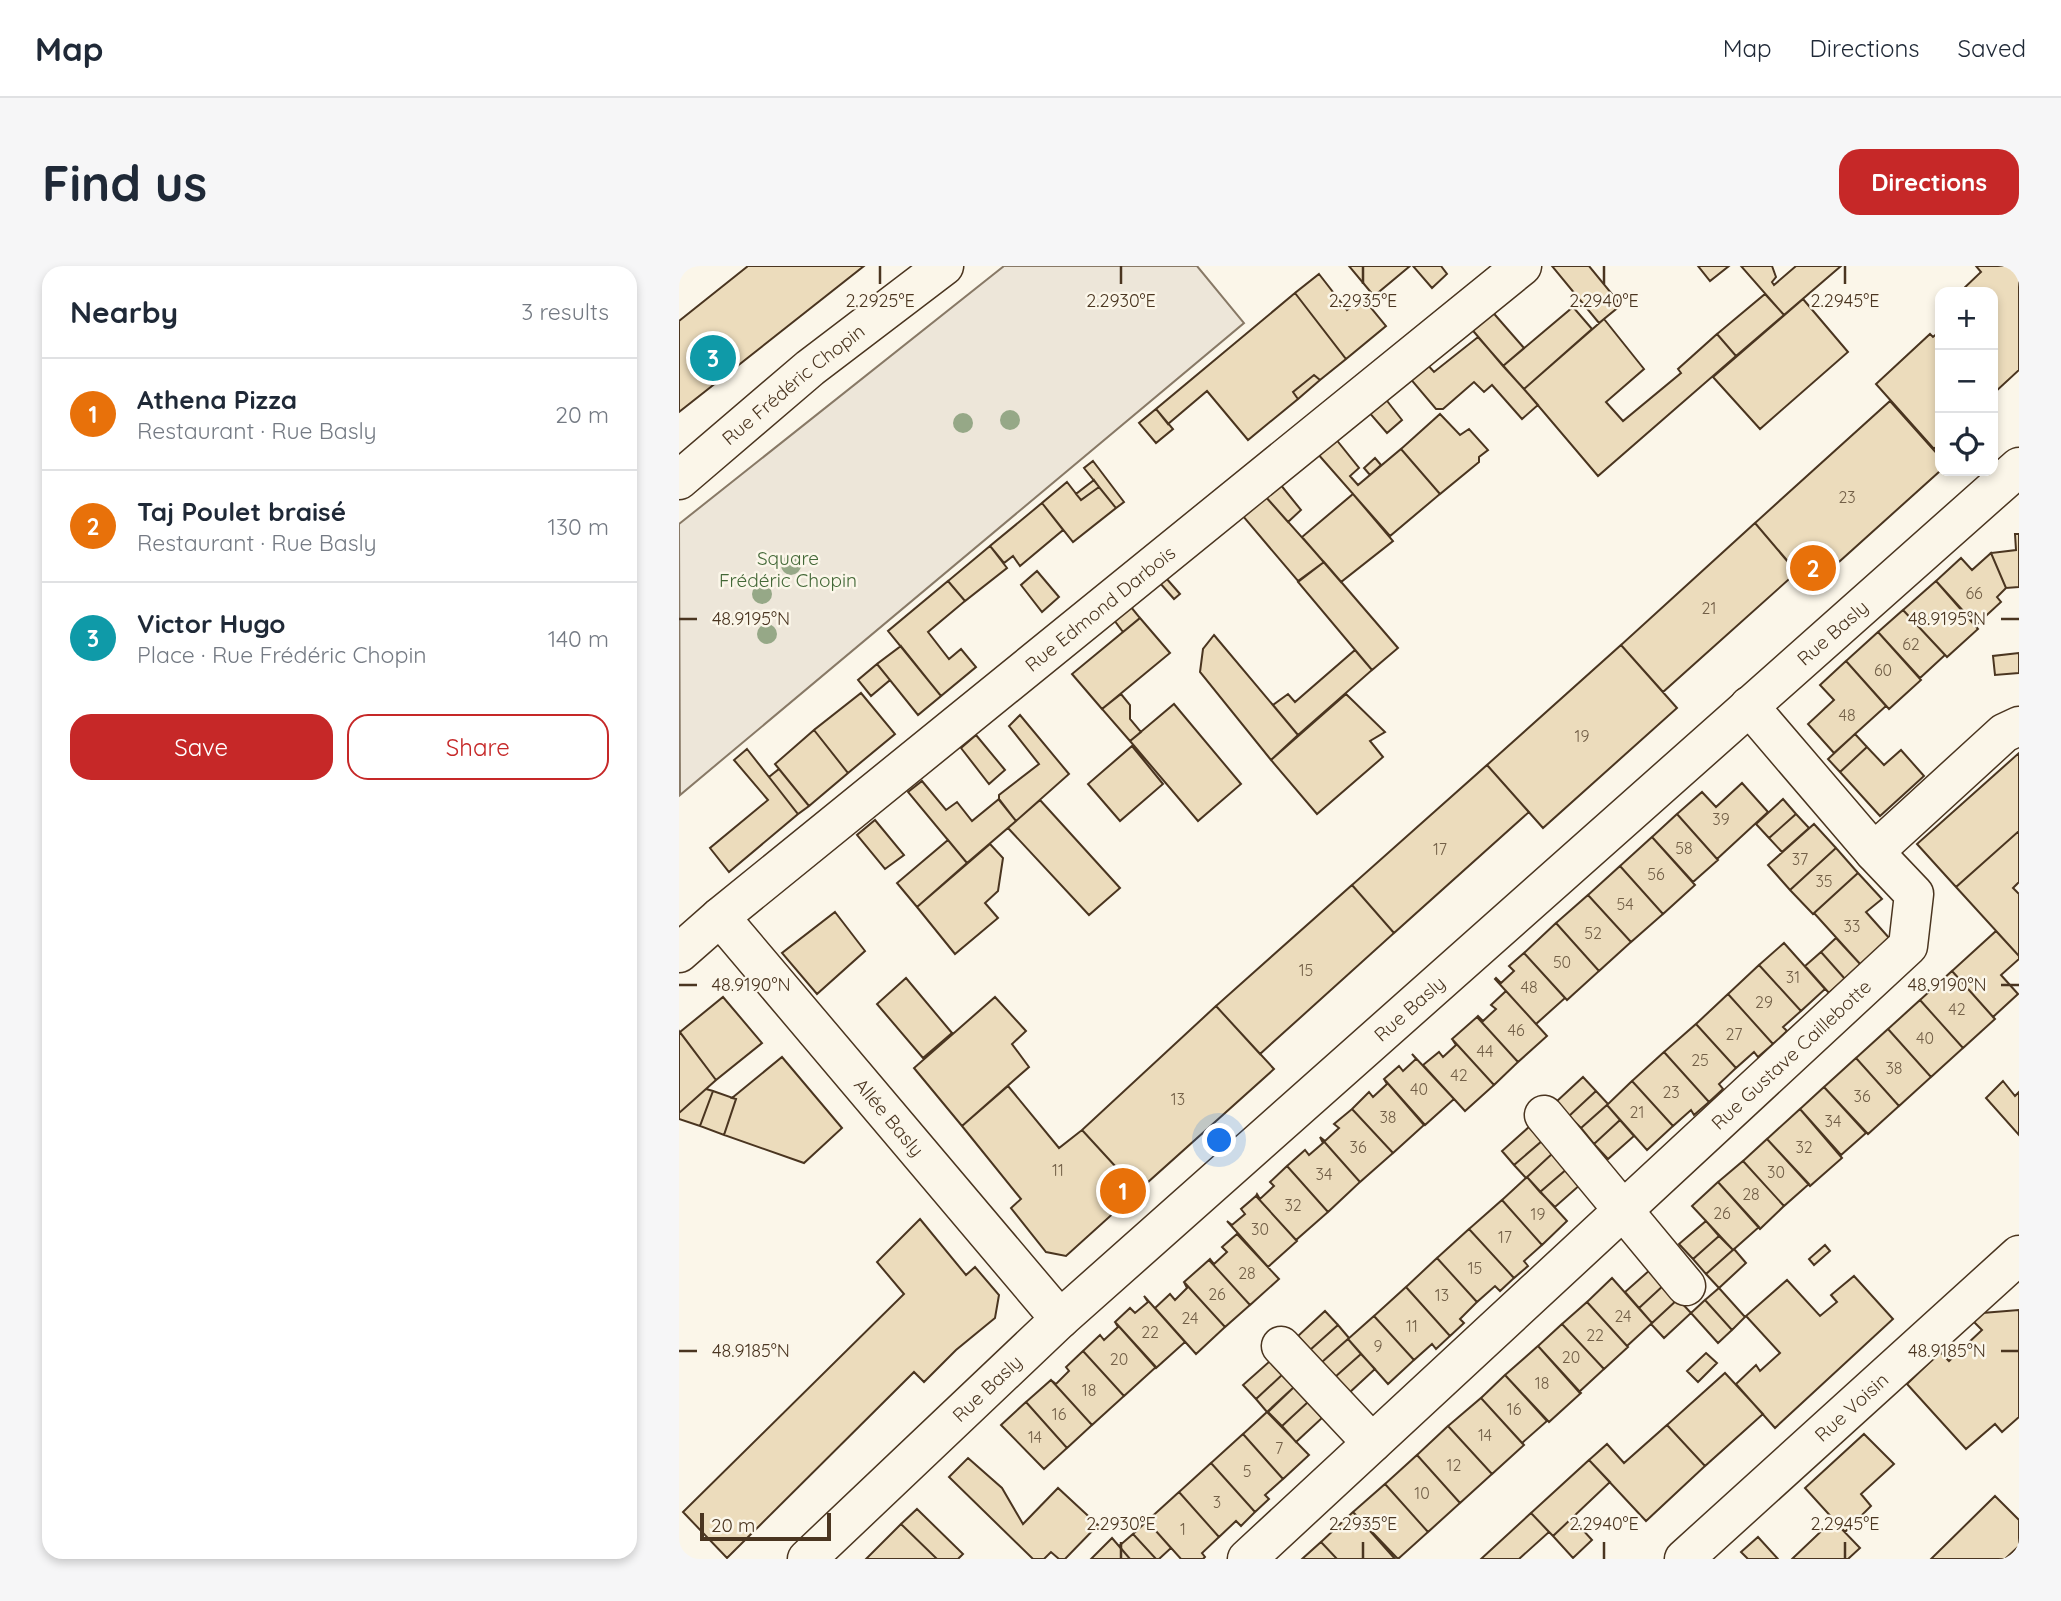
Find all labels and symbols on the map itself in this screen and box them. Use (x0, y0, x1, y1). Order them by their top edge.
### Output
text: 2.2925°E (845, 289, 915, 312)
text: 2.2930°E (1086, 289, 1156, 312)
text: 2.2935°E (1329, 289, 1397, 312)
text: 2.2940°E (1569, 289, 1639, 312)
text: 2.2945°E (1811, 289, 1879, 312)
street label: Rue Frédéric Chopin (717, 319, 869, 450)
pin: 3 (690, 332, 736, 384)
house number: 23 (1838, 487, 1856, 507)
street label: Rue Edmond Darbois (1020, 540, 1180, 677)
pin: 2 (1790, 542, 1836, 594)
park label: Square Frédéric Chopin (719, 546, 857, 592)
house number: 66 (1965, 583, 1983, 603)
street label: Rue Basly (1792, 595, 1873, 671)
house number: 21 (1702, 598, 1716, 618)
text: 48.9195°N (712, 607, 790, 630)
text: 48.9195°N (1908, 607, 1986, 630)
house number: 62 (1902, 634, 1920, 654)
house number: 60 (1874, 660, 1892, 680)
house number: 48 (1838, 705, 1856, 725)
house number: 19 (1575, 726, 1589, 746)
house number: 39 (1712, 809, 1730, 829)
house number: 58 (1675, 838, 1693, 858)
house number: 17 (1433, 839, 1447, 859)
house number: 37 (1792, 849, 1808, 869)
house number: 56 (1647, 864, 1665, 884)
house number: 35 (1815, 871, 1833, 891)
house number: 54 (1616, 894, 1634, 914)
house number: 33 (1844, 916, 1860, 936)
house number: 52 (1584, 923, 1602, 943)
house number: 50 (1553, 952, 1571, 972)
house number: 15 (1299, 960, 1313, 980)
house number: 31 (1786, 967, 1800, 987)
street label: Rue Basly (1369, 971, 1450, 1047)
text: 48.9190°N (711, 973, 791, 996)
text: 48.9190°N (1907, 973, 1987, 996)
street label: Rue Gustave Caillebotte (1706, 974, 1876, 1135)
house number: 48 (1520, 977, 1538, 997)
house number: 29 (1755, 992, 1773, 1012)
house number: 42 (1948, 999, 1966, 1019)
house number: 46 (1507, 1020, 1525, 1040)
house number: 27 (1726, 1024, 1742, 1044)
house number: 40 (1916, 1028, 1934, 1048)
house number: 44 (1477, 1041, 1493, 1061)
house number: 25 (1691, 1050, 1709, 1070)
house number: 38 (1885, 1058, 1903, 1078)
house number: 42 (1450, 1065, 1468, 1085)
street label: Allée Basly (849, 1073, 929, 1161)
house number: 40 (1410, 1079, 1428, 1099)
house number: 23 (1662, 1082, 1680, 1102)
house number: 36 (1854, 1086, 1871, 1106)
house number: 13 (1171, 1089, 1185, 1109)
house number: 21 (1630, 1102, 1644, 1122)
house number: 38 (1379, 1107, 1397, 1127)
house number: 34 (1825, 1111, 1841, 1131)
your location (1202, 1123, 1236, 1157)
house number: 36 (1350, 1137, 1367, 1157)
house number: 32 (1795, 1137, 1813, 1157)
house number: 11 (1052, 1160, 1064, 1180)
house number: 30 (1767, 1162, 1785, 1182)
house number: 34 (1316, 1164, 1332, 1184)
pin: 1 (1100, 1165, 1146, 1217)
house number: 28 (1742, 1184, 1760, 1204)
house number: 32 (1284, 1195, 1302, 1215)
house number: 26 (1713, 1203, 1731, 1223)
house number: 19 (1531, 1204, 1545, 1224)
house number: 30 (1251, 1219, 1269, 1239)
house number: 17 (1498, 1227, 1512, 1247)
house number: 15 (1468, 1258, 1482, 1278)
house number: 28 (1238, 1263, 1256, 1283)
house number: 26 (1208, 1284, 1226, 1304)
house number: 13 (1435, 1285, 1449, 1305)
house number: 24 (1614, 1306, 1632, 1326)
house number: 24 (1181, 1308, 1199, 1328)
house number: 11 (1406, 1316, 1418, 1336)
house number: 22 (1141, 1322, 1159, 1342)
house number: 22 (1586, 1325, 1604, 1345)
house number: 9 (1374, 1336, 1383, 1356)
text: 48.9185°N (712, 1339, 790, 1362)
text: 48.9185°N (1908, 1339, 1986, 1362)
house number: 20 (1562, 1347, 1580, 1367)
house number: 20 (1110, 1349, 1128, 1369)
street label: Rue Basly (947, 1350, 1027, 1427)
street label: Rue Voisin (1810, 1368, 1893, 1447)
house number: 18 (1535, 1373, 1549, 1393)
house number: 18 (1082, 1380, 1096, 1400)
house number: 16 (1507, 1399, 1522, 1419)
house number: 16 (1052, 1404, 1067, 1424)
house number: 14 (1478, 1425, 1492, 1445)
house number: 14 (1028, 1427, 1042, 1447)
house number: 7 (1275, 1438, 1283, 1458)
house number: 12 (1447, 1455, 1462, 1475)
house number: 5 (1243, 1461, 1251, 1481)
house number: 10 (1414, 1483, 1430, 1503)
house number: 3 (1213, 1492, 1221, 1512)
scale bar (700, 1510, 831, 1542)
text: 2.2930°E (1086, 1512, 1156, 1535)
text: 2.2935°E (1329, 1512, 1397, 1535)
text: 2.2940°E (1569, 1512, 1639, 1535)
text: 2.2945°E (1811, 1512, 1879, 1535)
house number: 1 (1180, 1519, 1186, 1539)

